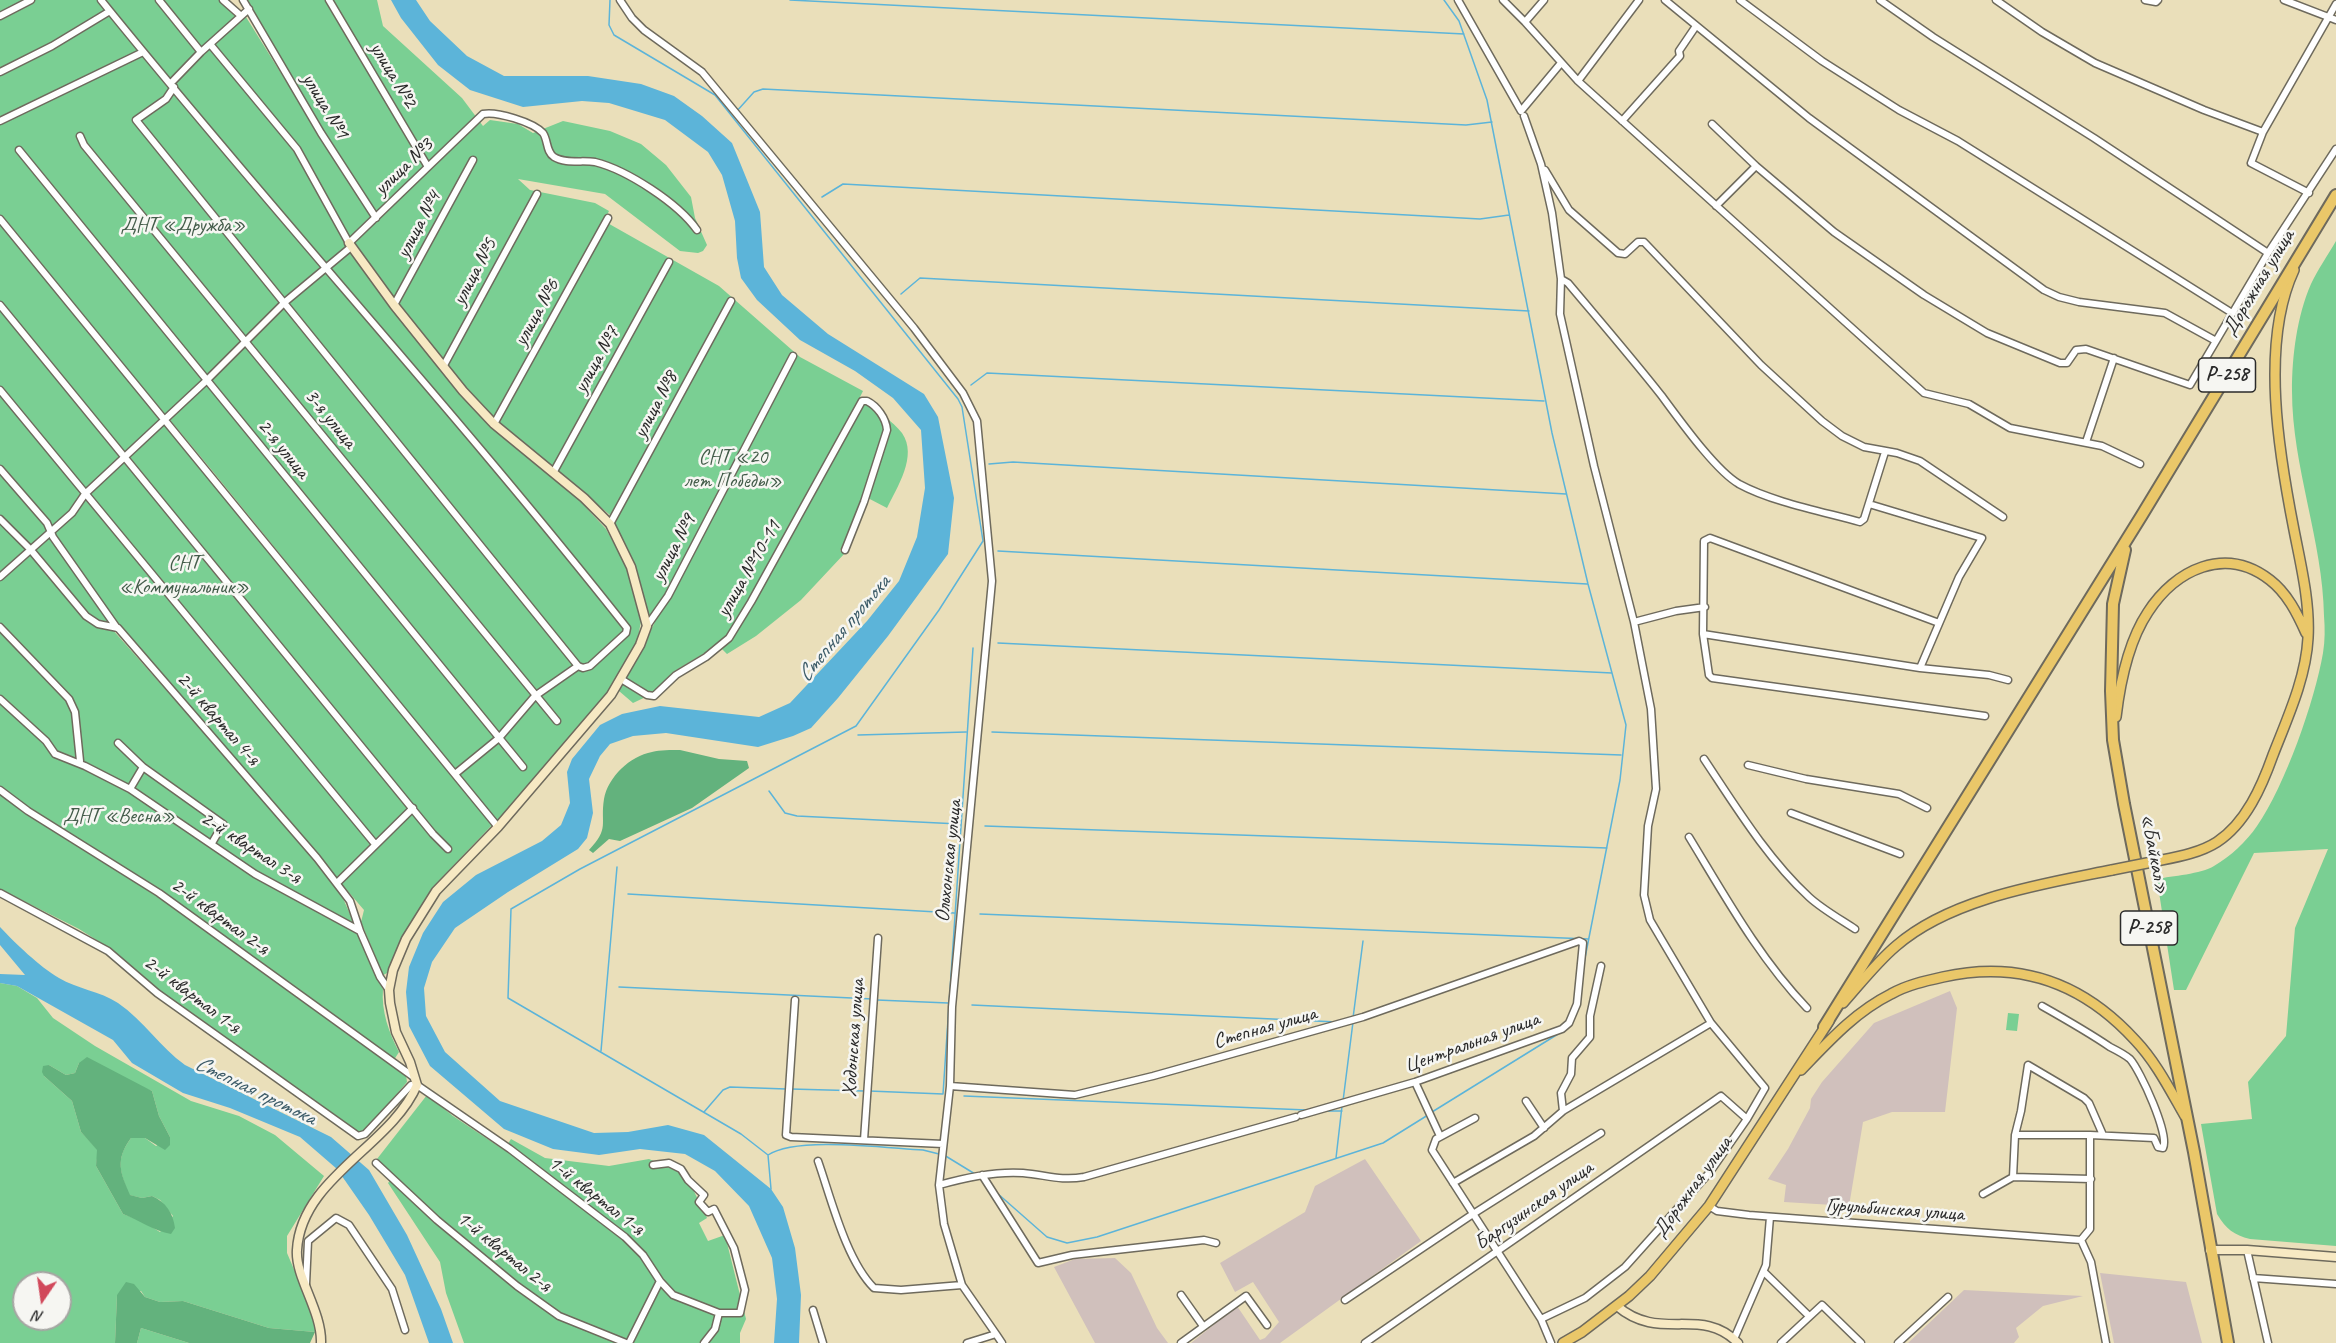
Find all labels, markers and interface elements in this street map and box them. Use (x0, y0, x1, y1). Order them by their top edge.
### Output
street label: улица №2 (364, 38, 422, 112)
street label: улица №1 (296, 69, 354, 143)
street label: улица №3 (369, 133, 439, 201)
street label: улица №4 (391, 187, 447, 263)
park label: ДНТ «Дружба» (120, 212, 246, 238)
street label: Дорожная улица (2218, 225, 2300, 341)
street label: улица №5 (447, 234, 503, 310)
street label: улица №6 (508, 275, 566, 351)
street label: улица №7 (568, 322, 626, 398)
road number: Р-258 (2198, 358, 2256, 392)
street label: улица №8 (628, 367, 684, 443)
street label: 3-я улица (298, 384, 362, 454)
street label: 2-я улица (251, 414, 315, 484)
park label: СНТ «20 лет Победы» (684, 444, 782, 494)
street label: улица №9 (646, 510, 702, 586)
street label: улица №10-11 (711, 516, 787, 622)
park label: СНТ «Коммунальник» (119, 550, 249, 600)
water label: Степная протока (792, 570, 896, 688)
street label: 2-й квартал 4-я (171, 667, 265, 771)
street label: Ольхонская улица (930, 799, 968, 923)
park label: ДНТ «Весна» (63, 803, 175, 829)
street label: 2-й квартал 3-я (196, 806, 306, 890)
street label: «Байкал» (2134, 812, 2174, 896)
street label: 2-й квартал 2-я (166, 873, 274, 961)
road number: Р-258 (2120, 911, 2178, 945)
street label: 2-й квартал 1-я (138, 950, 246, 1040)
street label: Ходонская улица (837, 978, 871, 1098)
street label: Степная улица (1211, 1001, 1319, 1055)
street label: Центральная улица (1401, 1007, 1543, 1079)
water label: Степная протока (190, 1050, 320, 1132)
street label: Дорожная улица (1648, 1131, 1738, 1243)
street label: 1-й квартал 1-я (543, 1151, 649, 1241)
street label: Баргузинская улица (1470, 1156, 1598, 1256)
street label: Гурульбинская улица (1825, 1193, 1965, 1227)
street label: 1-й квартал 2-я (451, 1206, 557, 1298)
north arrow (12, 1271, 72, 1331)
text: N (31, 1306, 45, 1327)

